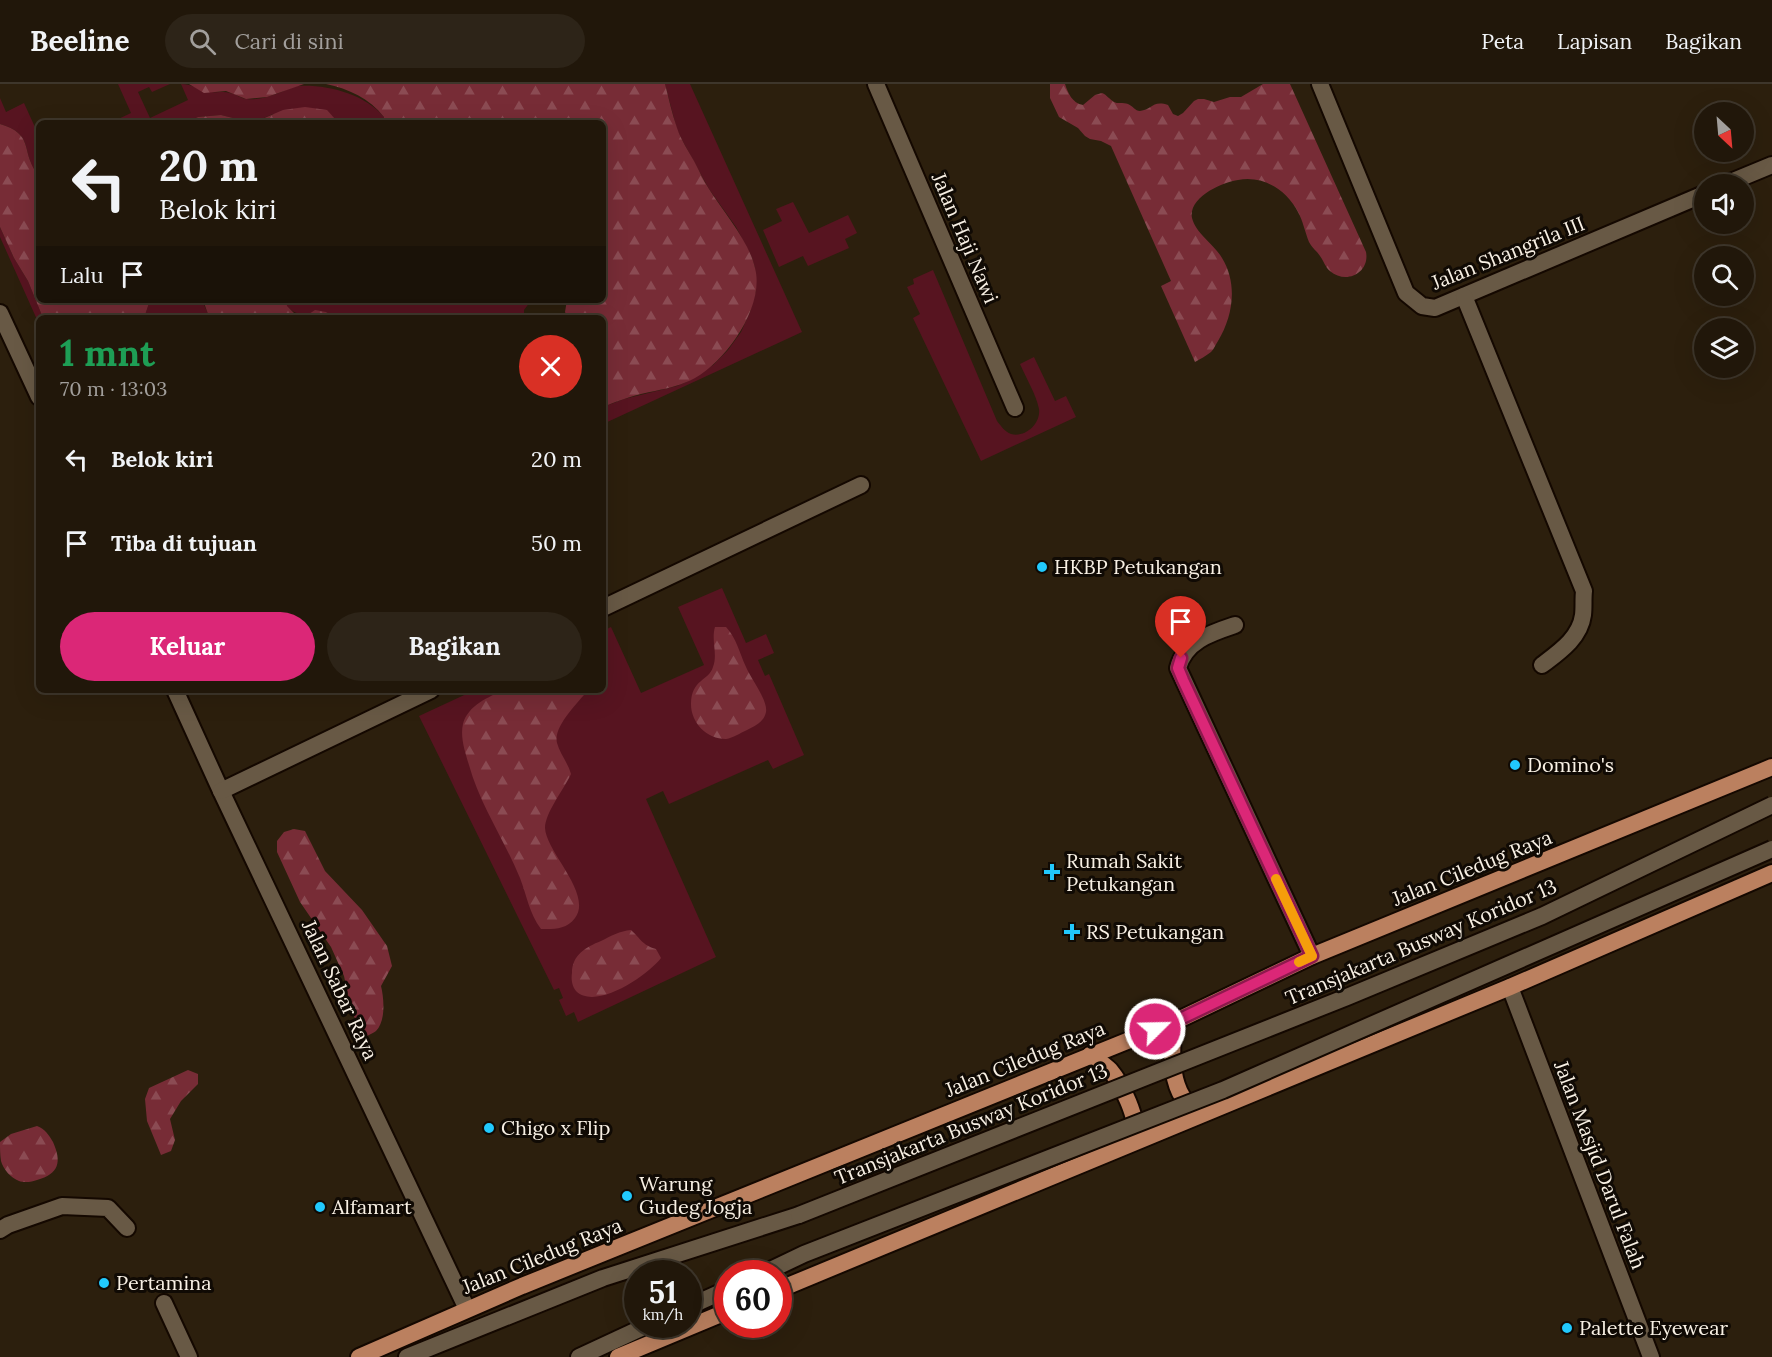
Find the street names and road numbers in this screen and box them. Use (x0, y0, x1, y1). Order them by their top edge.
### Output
street label: Jalan Haji Nawi (926, 168, 1004, 307)
street label: Jalan Shangrila III (1427, 210, 1588, 295)
street label: Jalan Ciledug Raya (1387, 824, 1555, 911)
street label: Transjakarta Busway Koridor 13 (1281, 873, 1560, 1010)
street label: Jalan Sabar Raya (297, 915, 384, 1064)
street label: Jalan Ciledug Raya (940, 1015, 1108, 1102)
street label: Jalan Masjid Darul Falah (1549, 1056, 1652, 1273)
street label: Transjakarta Busway Koridor 13 (831, 1057, 1111, 1190)
street label: Jalan Ciledug Raya (457, 1212, 625, 1299)

